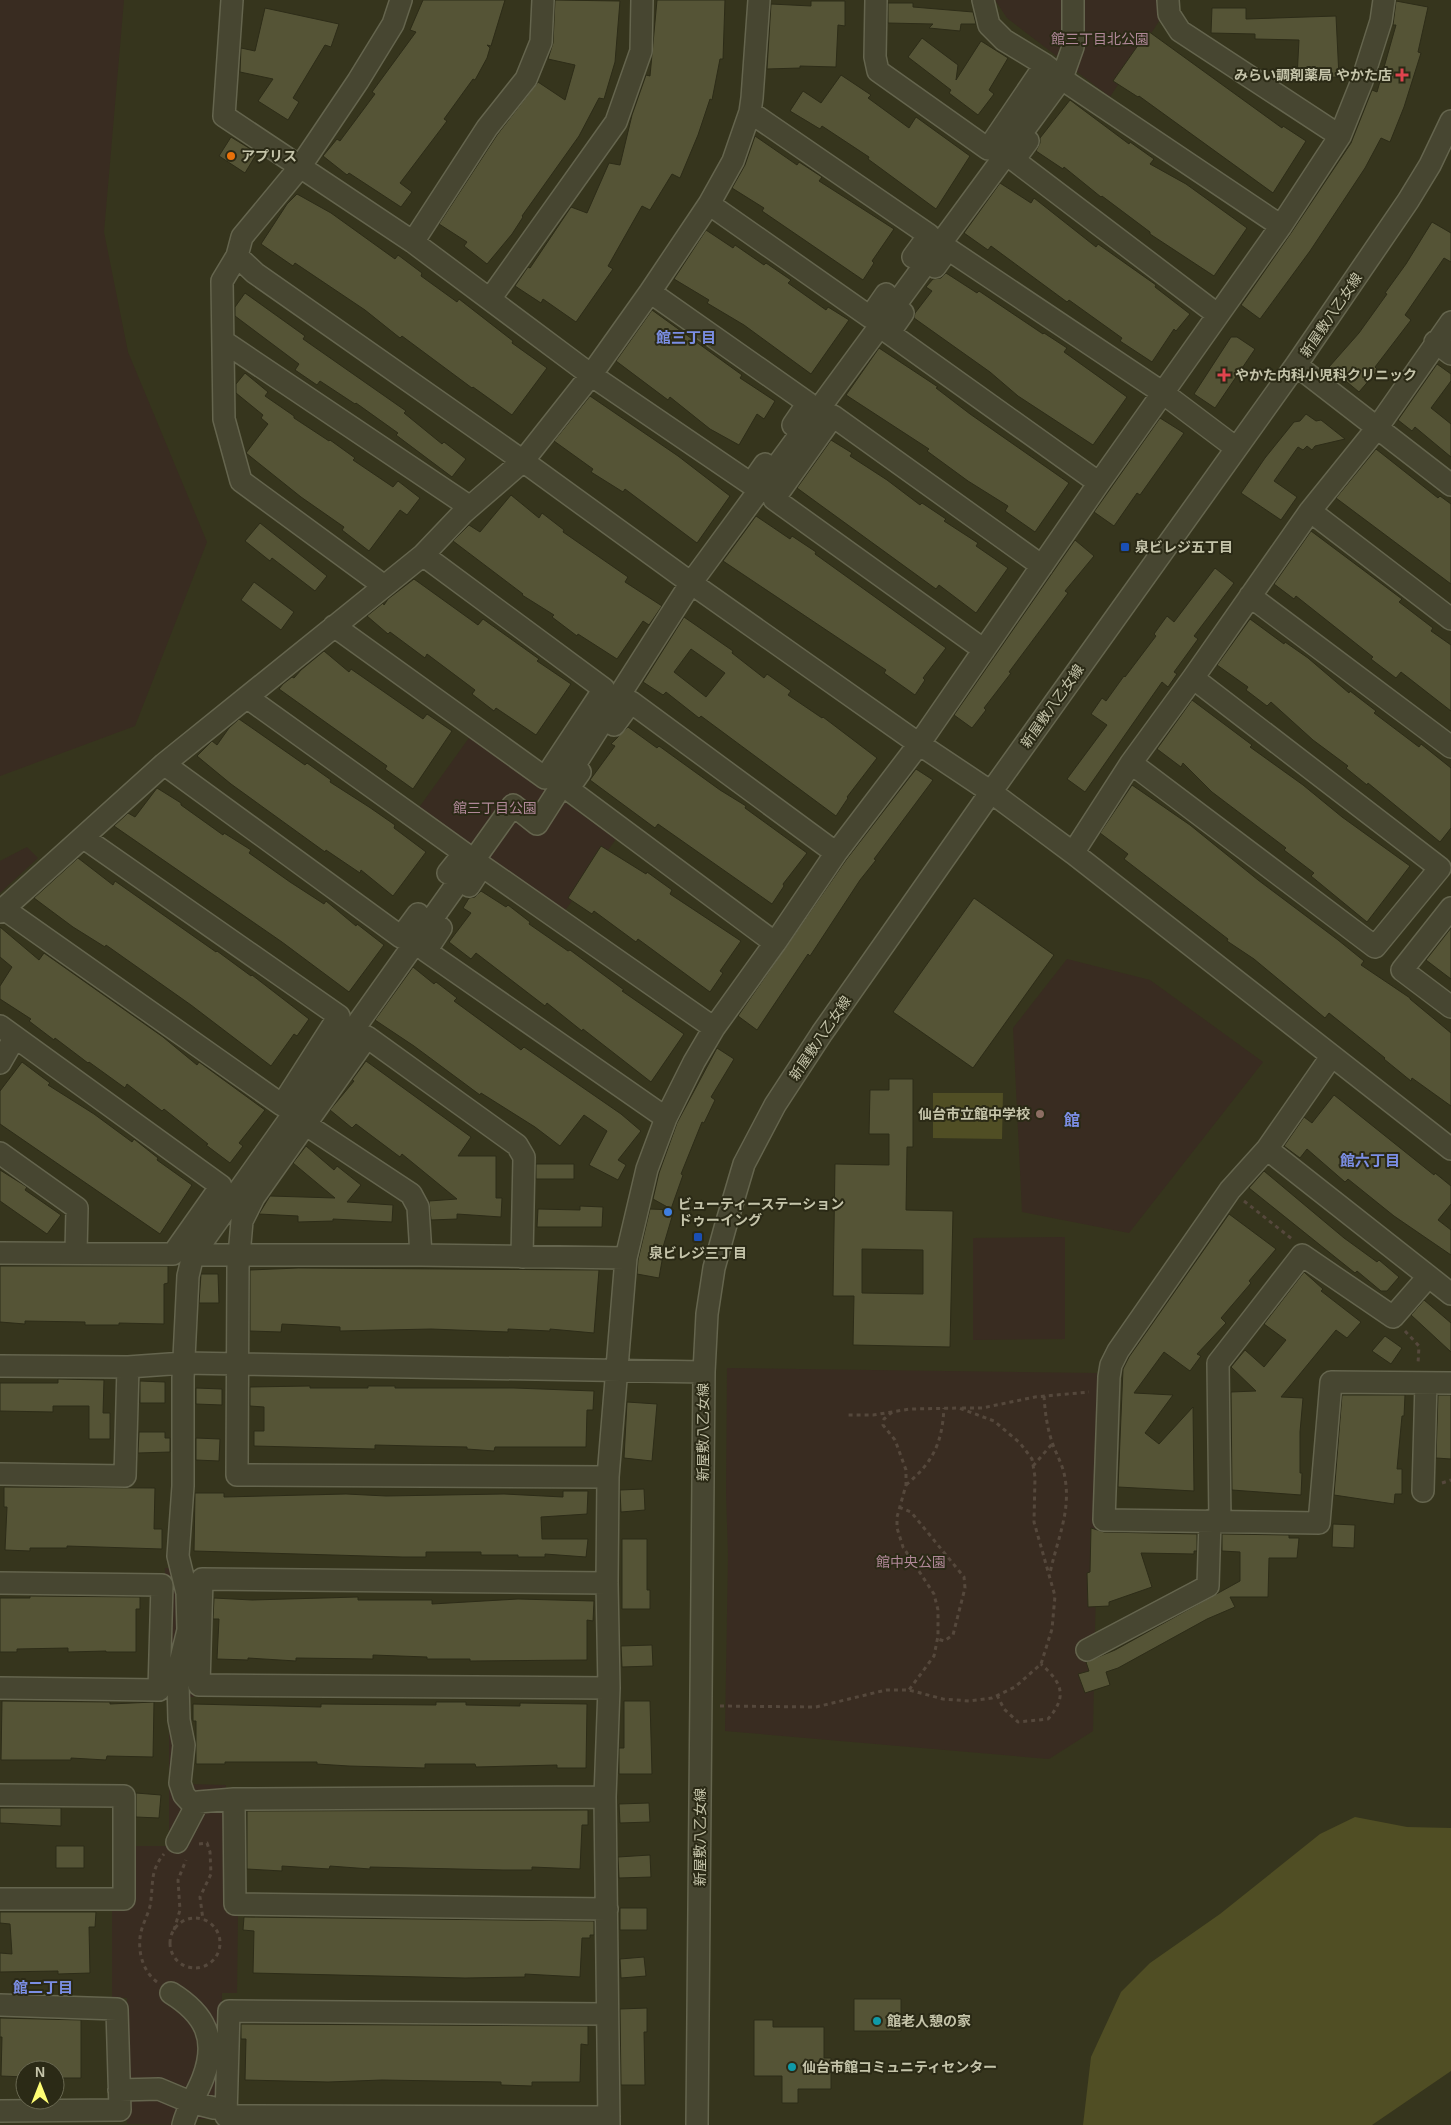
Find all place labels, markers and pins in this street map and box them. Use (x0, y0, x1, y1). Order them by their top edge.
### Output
place label: みらい調剤薬局 やかた店 (1234, 67, 1392, 83)
marker: みらい調剤薬局 やかた店 (1396, 69, 1408, 81)
place label: アプリス (241, 148, 297, 164)
marker: アプリス (225, 150, 237, 162)
place label: やかた内科小児科クリニック (1235, 367, 1417, 383)
marker: やかた内科小児科クリニック (1217, 368, 1231, 382)
place label: 泉ビレジ五丁目 (1135, 539, 1233, 555)
marker: 泉ビレジ五丁目 (1119, 541, 1131, 553)
place label: 仙台市立館中学校 (918, 1106, 1030, 1122)
marker: 仙台市立館中学校 (1034, 1108, 1046, 1120)
place label: ビューティーステーション ドゥーイング (678, 1196, 844, 1228)
marker: ビューティーステーション ドゥーイング (662, 1206, 674, 1218)
marker: 泉ビレジ三丁目 (692, 1231, 704, 1243)
place label: 泉ビレジ三丁目 (649, 1245, 747, 1261)
place label: 館老人憩の家 (887, 2013, 971, 2029)
marker: 館老人憩の家 (871, 2015, 883, 2027)
place label: 仙台市館コミュニティセンター (802, 2059, 997, 2075)
marker: 仙台市館コミュニティセンター (786, 2061, 798, 2073)

